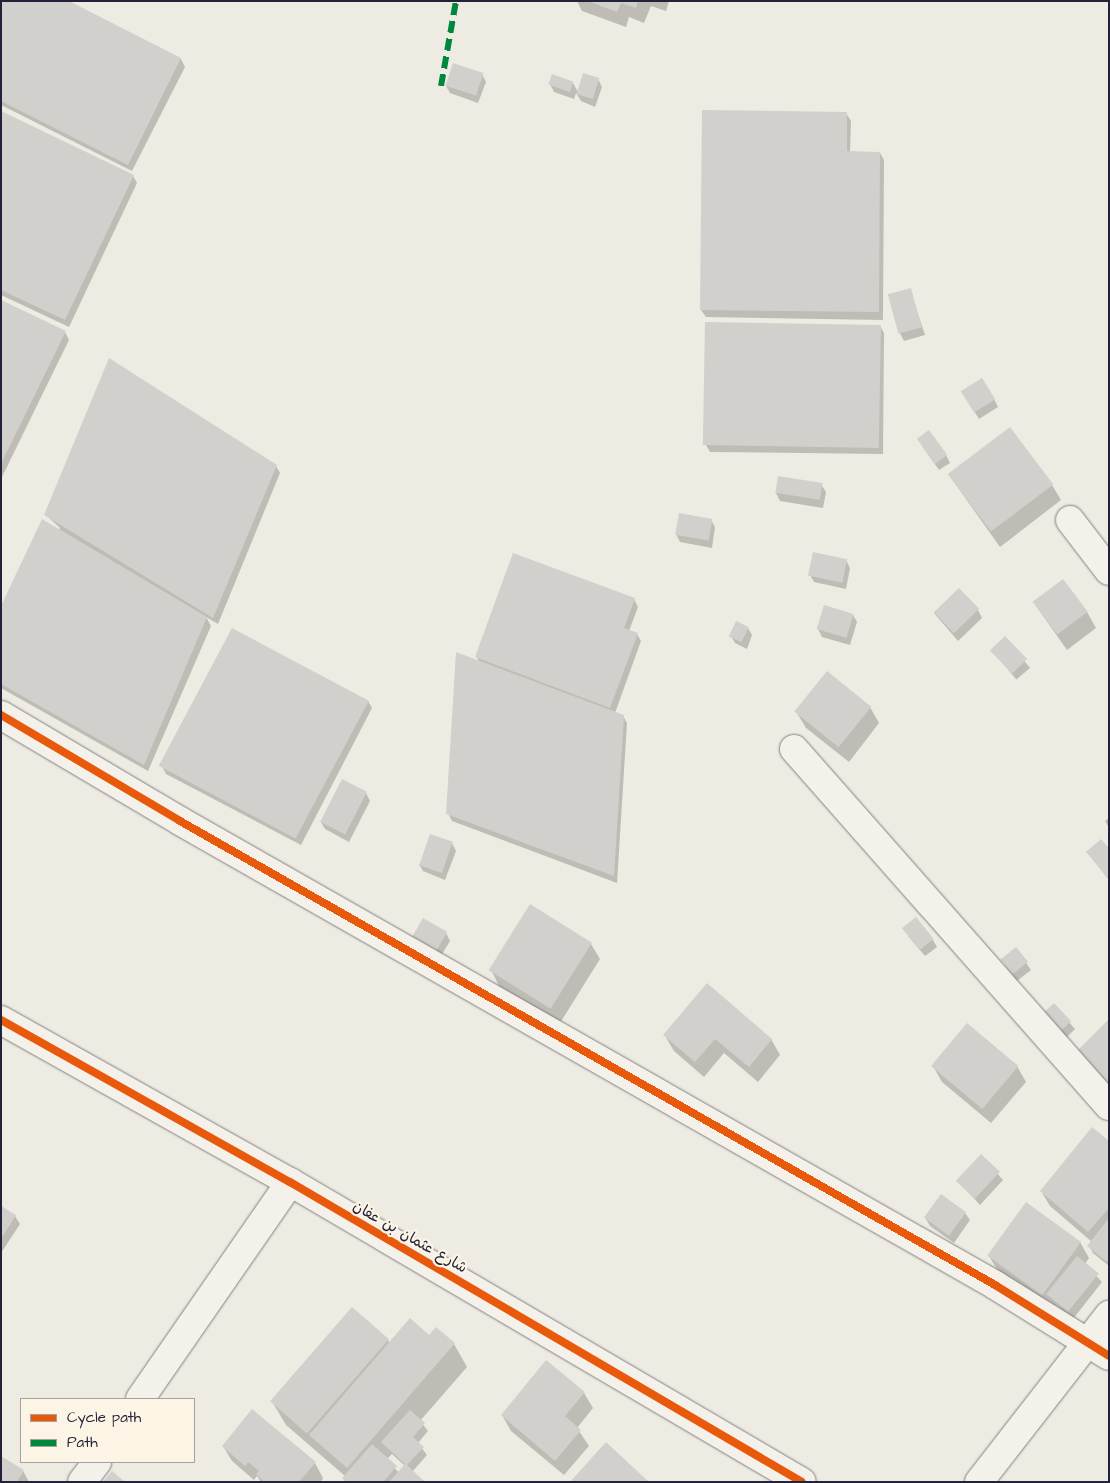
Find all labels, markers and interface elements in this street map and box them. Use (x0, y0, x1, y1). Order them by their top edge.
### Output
street label: شارع عثمان بن عفان (350, 1197, 470, 1277)
legend (20, 1398, 195, 1463)
text: Cycle path (67, 1407, 141, 1428)
text: Path (67, 1432, 98, 1453)

